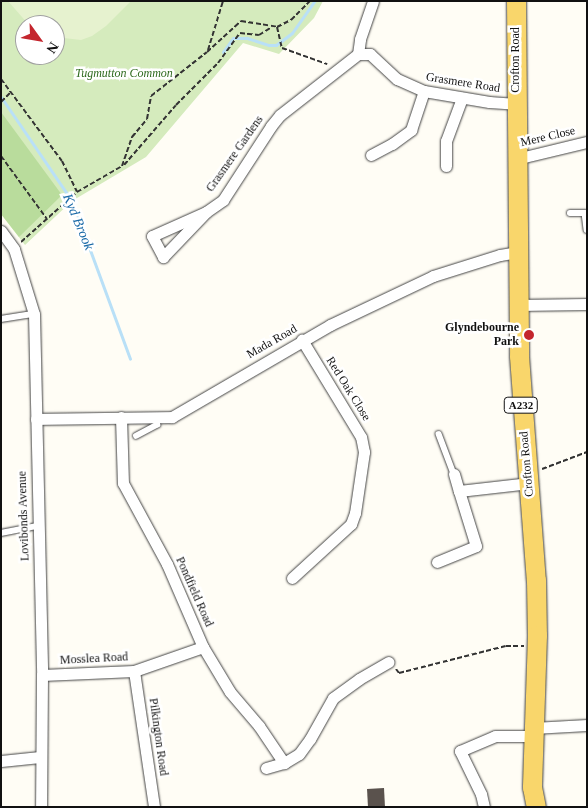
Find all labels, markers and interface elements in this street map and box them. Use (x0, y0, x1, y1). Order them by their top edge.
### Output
north arrow (15, 15, 65, 65)
street label: Crofton Road (509, 27, 523, 93)
text: N (43, 39, 61, 56)
park label: Tugmutton Common (75, 67, 173, 81)
street label: Grasmere Road (425, 70, 501, 96)
street label: Grasmere Gardens (203, 113, 267, 195)
street label: Mere Close (519, 124, 577, 150)
water label: Kyd Brook (59, 191, 97, 253)
place label: Glyndebourne Park (445, 321, 519, 349)
street label: Mada Road (244, 322, 300, 362)
marker: Glyndebourne Park (523, 329, 535, 341)
street label: Red Oak Close (323, 354, 373, 424)
road number: A232 (504, 396, 538, 414)
street label: Crofton Road (517, 431, 537, 497)
street label: Lovibonds Avenue (15, 470, 33, 562)
street label: Pondfield Road (172, 555, 216, 629)
street label: Mosslea Road (60, 650, 128, 668)
street label: Pilkington Road (145, 697, 171, 777)

